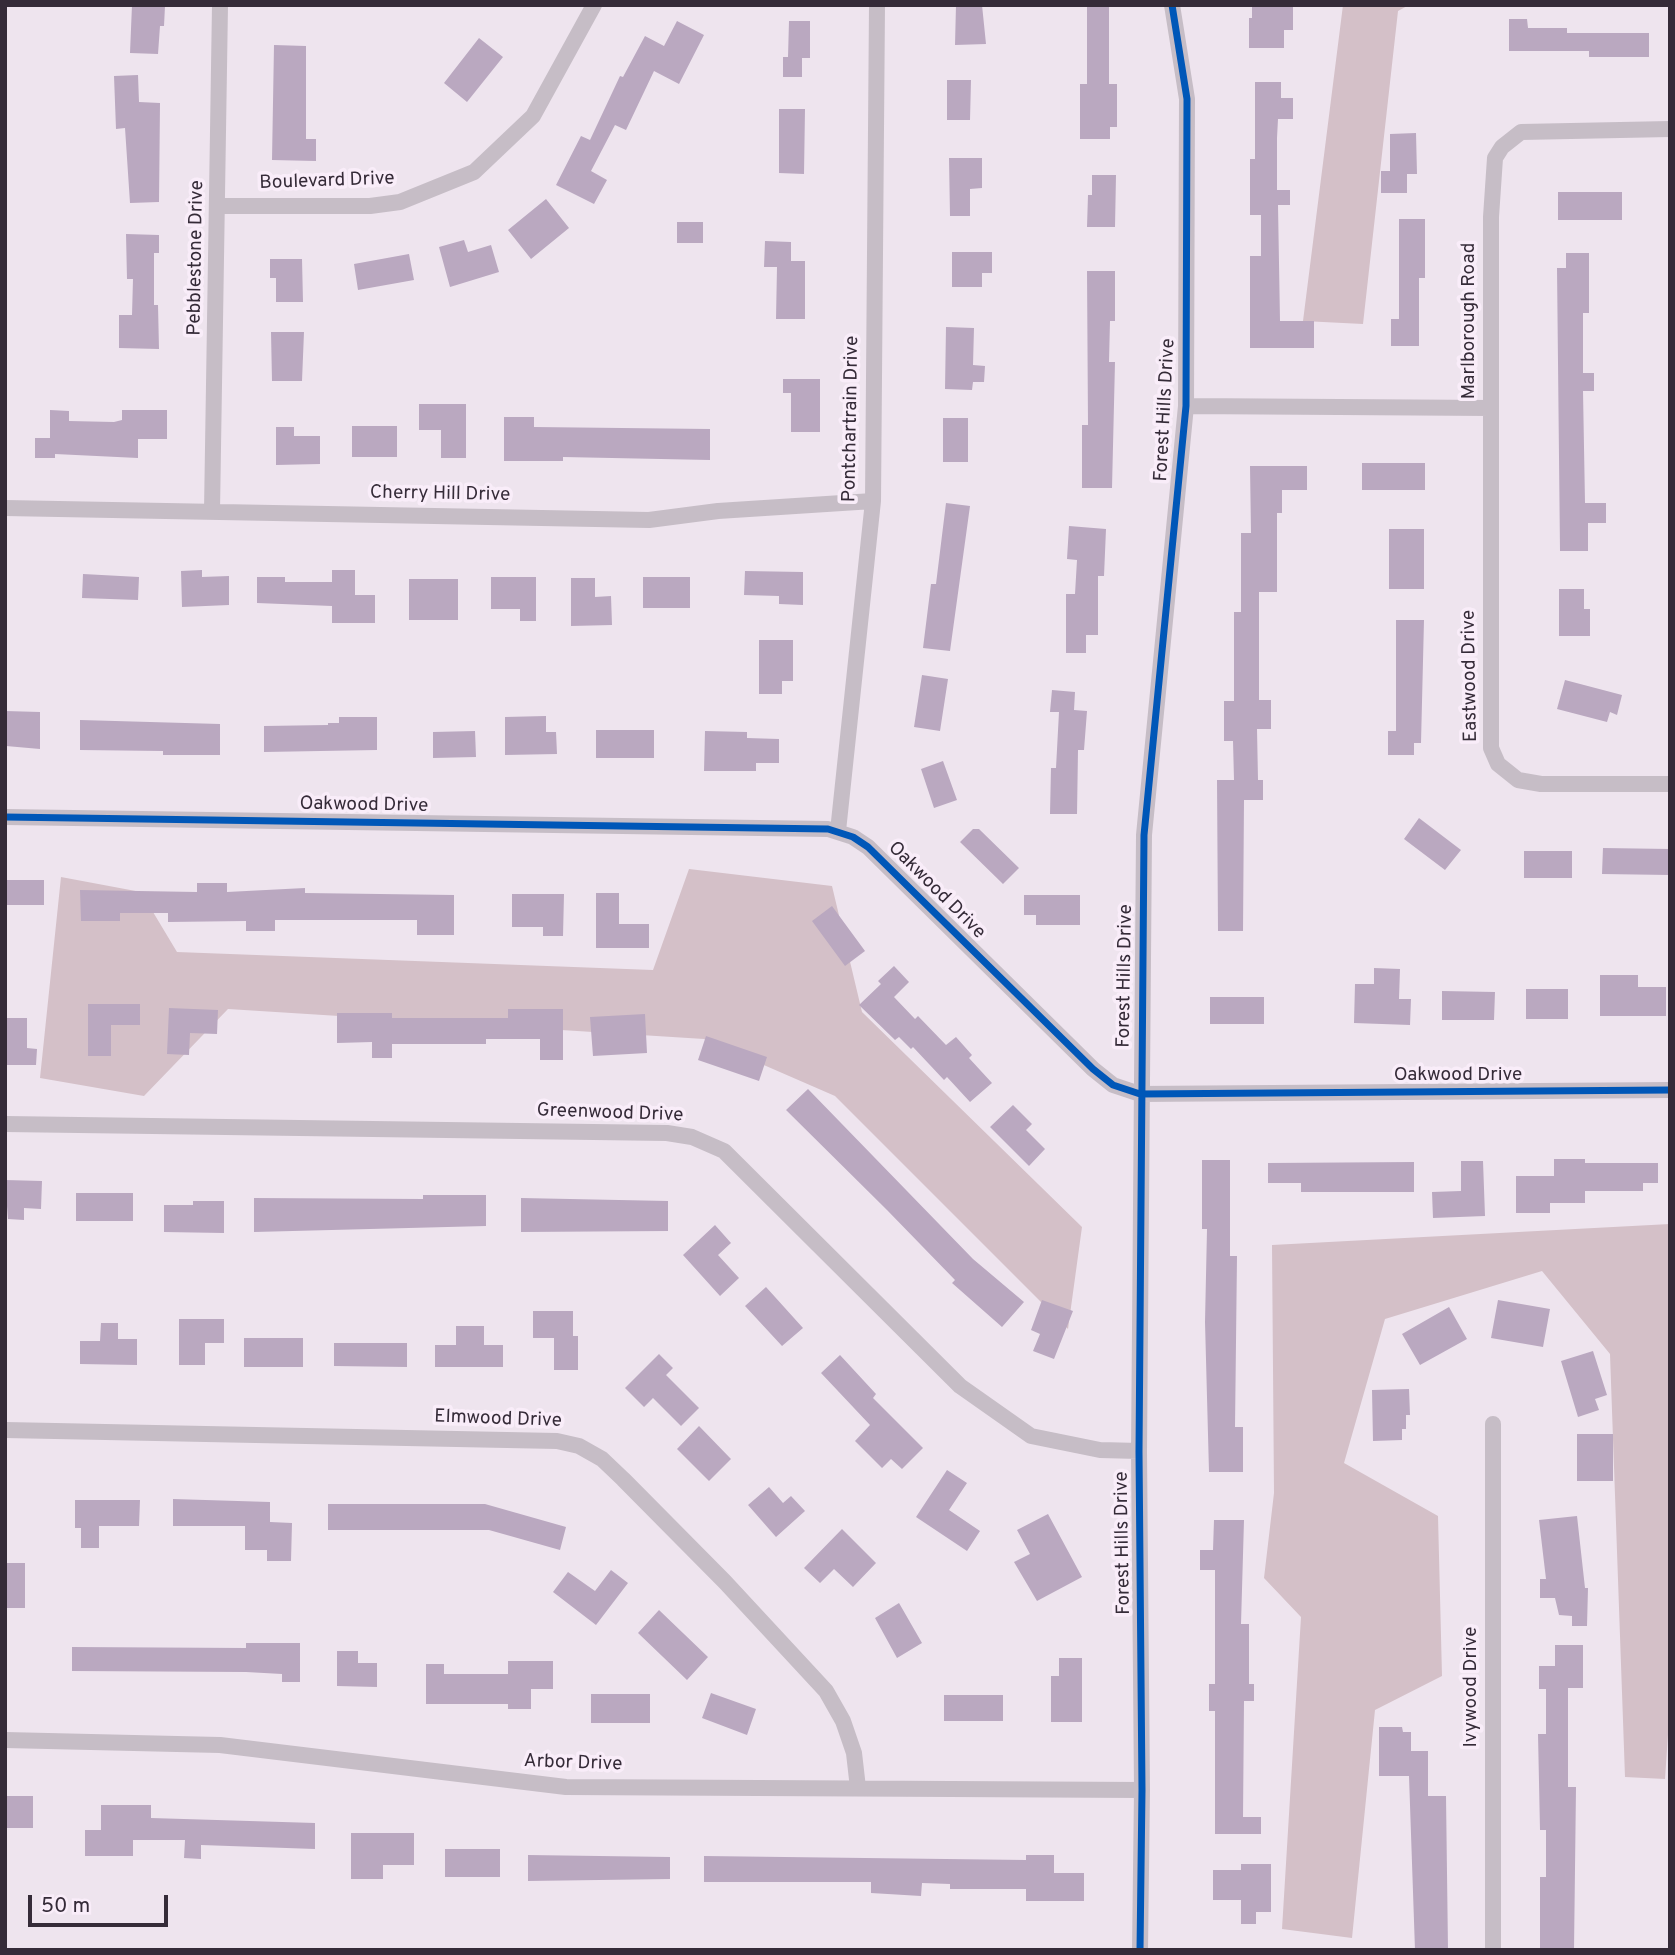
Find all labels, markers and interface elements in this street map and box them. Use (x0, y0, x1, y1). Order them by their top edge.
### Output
street label: Boulevard Drive (259, 168, 395, 196)
street label: Pebblestone Drive (184, 180, 210, 336)
street label: Marlborough Road (1459, 243, 1481, 399)
street label: Pontchartrain Drive (839, 336, 865, 502)
street label: Forest Hills Drive (1151, 338, 1181, 482)
street label: Cherry Hill Drive (370, 482, 510, 508)
street label: Eastwood Drive (1458, 610, 1484, 742)
street label: Oakwood Drive (299, 793, 429, 819)
street label: Oakwood Drive (882, 837, 990, 945)
street label: Forest Hills Drive (1113, 904, 1139, 1048)
street label: Oakwood Drive (1394, 1065, 1522, 1087)
street label: Greenwood Drive (536, 1100, 684, 1128)
street label: Elmwood Drive (434, 1406, 562, 1434)
street label: Forest Hills Drive (1111, 1471, 1137, 1615)
street label: Ivywood Drive (1461, 1626, 1483, 1748)
street label: Arbor Drive (523, 1751, 623, 1777)
scale bar (32, 1882, 172, 1926)
text: 50 m (41, 1893, 90, 1920)

